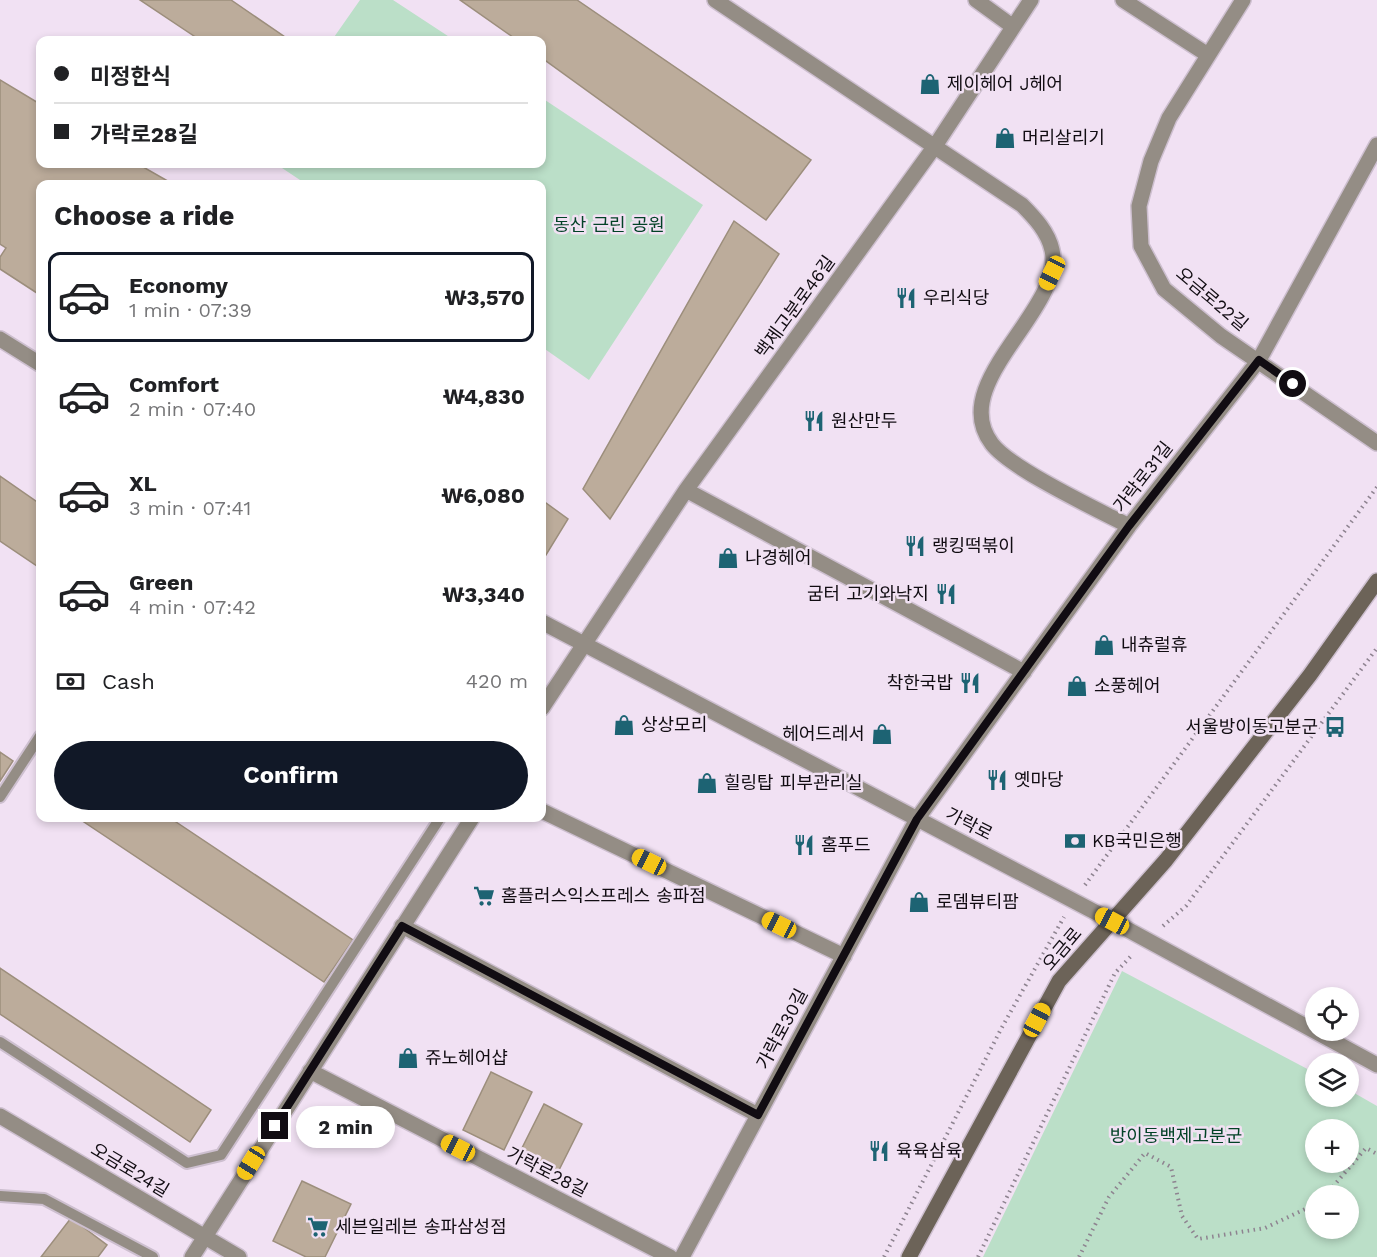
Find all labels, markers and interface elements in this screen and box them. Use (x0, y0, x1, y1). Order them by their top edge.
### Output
text: 미정한식 (90, 64, 171, 89)
shop icon: 제이헤어 J헤어 (918, 72, 942, 96)
place label: 제이헤어 J헤어 (947, 73, 1063, 94)
text: 가락로28길 (90, 122, 198, 147)
shop icon: 머리살리기 (993, 126, 1017, 150)
place label: 머리살리기 (1022, 127, 1105, 148)
text: Choose a ride (54, 200, 234, 232)
park label: 동산 근린 공원 (553, 214, 665, 235)
street label: 백제고분로46길 (750, 251, 839, 362)
car (1036, 253, 1068, 293)
street label: 오금로22길 (1172, 263, 1252, 335)
icon: car (57, 270, 111, 324)
text: Economy (129, 273, 228, 298)
text: ₩3,570 (444, 285, 525, 310)
restaurant icon: 우리식당 (894, 286, 918, 310)
place label: 우리식당 (923, 287, 989, 308)
text: 1 min · 07:39 (129, 298, 252, 322)
icon: car (57, 369, 111, 423)
route start (1279, 370, 1306, 397)
text: Comfort (129, 372, 219, 397)
text: ₩4,830 (443, 384, 525, 409)
text: 2 min · 07:40 (129, 397, 256, 421)
restaurant icon: 원산만두 (802, 409, 826, 433)
place label: 원산만두 (831, 410, 897, 431)
street label: 가락로31길 (1109, 437, 1177, 516)
icon: car (57, 468, 111, 522)
text: XL (129, 471, 157, 496)
text: ₩6,080 (441, 483, 525, 508)
text: 3 min · 07:41 (129, 496, 251, 520)
restaurant icon: 랭킹떡볶이 (903, 534, 927, 558)
place label: 랭킹떡볶이 (932, 535, 1015, 556)
shop icon: 나경헤어 (716, 546, 740, 570)
place label: 나경헤어 (745, 547, 811, 568)
icon: car (57, 567, 111, 621)
text: Green (129, 570, 193, 595)
text: ₩3,340 (442, 582, 525, 607)
restaurant icon: 굼터 고기와낙지 (934, 582, 958, 606)
place label: 굼터 고기와낙지 (807, 583, 929, 604)
text: 4 min · 07:42 (129, 595, 256, 619)
shop icon: 내츄럴휴 (1092, 633, 1116, 657)
place label: 내츄럴휴 (1121, 634, 1187, 655)
icon: cash (54, 665, 87, 698)
text: Cash (102, 669, 155, 694)
text: 420 m (466, 669, 528, 693)
restaurant icon: 착한국밥 (958, 671, 982, 695)
place label: 착한국밥 (887, 672, 953, 693)
shop icon: 소풍헤어 (1065, 674, 1089, 698)
place label: 소풍헤어 (1094, 675, 1160, 696)
shop icon: 상상모리 (612, 713, 636, 737)
place label: 상상모리 (641, 714, 707, 735)
bus stop icon: 서울방이동고분군 (1323, 715, 1347, 739)
place label: 서울방이동고분군 (1186, 716, 1318, 737)
shop icon: 헤어드레서 (870, 722, 894, 746)
place label: 헤어드레서 (782, 723, 865, 744)
button: Confirm (54, 741, 528, 810)
restaurant icon: 옛마당 (985, 768, 1009, 792)
place label: 옛마당 (1014, 769, 1064, 790)
shop icon: 힐링탑 피부관리실 (695, 771, 719, 795)
place label: 힐링탑 피부관리실 (724, 772, 863, 793)
street label: 가락로 (942, 803, 996, 844)
bank icon: KB국민은행 (1063, 829, 1087, 853)
place label: KB국민은행 (1092, 830, 1182, 851)
restaurant icon: 홈푸드 (792, 833, 816, 857)
place label: 홈푸드 (821, 834, 871, 855)
car (629, 846, 669, 878)
supermarket icon: 홈플러스익스프레스 송파점 (472, 884, 496, 908)
place label: 홈플러스익스프레스 송파점 (501, 885, 706, 906)
shop icon: 로뎀뷰티팜 (907, 890, 931, 914)
place label: 로뎀뷰티팜 (936, 891, 1019, 912)
car (1092, 905, 1132, 937)
car (759, 909, 799, 941)
street label: 오금로 (1038, 923, 1086, 974)
street label: 가락로30길 (752, 985, 811, 1073)
map controls (1305, 987, 1359, 1239)
button: locate (1305, 987, 1359, 1041)
car (1021, 1000, 1053, 1040)
shop icon: 쥬노헤어샵 (396, 1046, 420, 1070)
place label: 쥬노헤어샵 (425, 1047, 508, 1068)
button: layers (1305, 1053, 1359, 1107)
callout: 2 min (296, 1105, 395, 1147)
route end (261, 1112, 288, 1139)
text: 2 min (318, 1115, 373, 1139)
button: + (1305, 1119, 1359, 1173)
park label: 방이동백제고분군 (1110, 1125, 1242, 1146)
car (438, 1132, 478, 1164)
street label: 오금로24길 (87, 1138, 173, 1201)
restaurant icon: 육육삼육 (867, 1139, 891, 1163)
place label: 육육삼육 (896, 1140, 962, 1161)
street label: 가락로28길 (503, 1142, 591, 1201)
car (234, 1143, 268, 1183)
button: − (1305, 1185, 1359, 1239)
supermarket icon: 세븐일레븐 송파삼성점 (306, 1215, 330, 1239)
place label: 세븐일레븐 송파삼성점 (335, 1216, 507, 1237)

